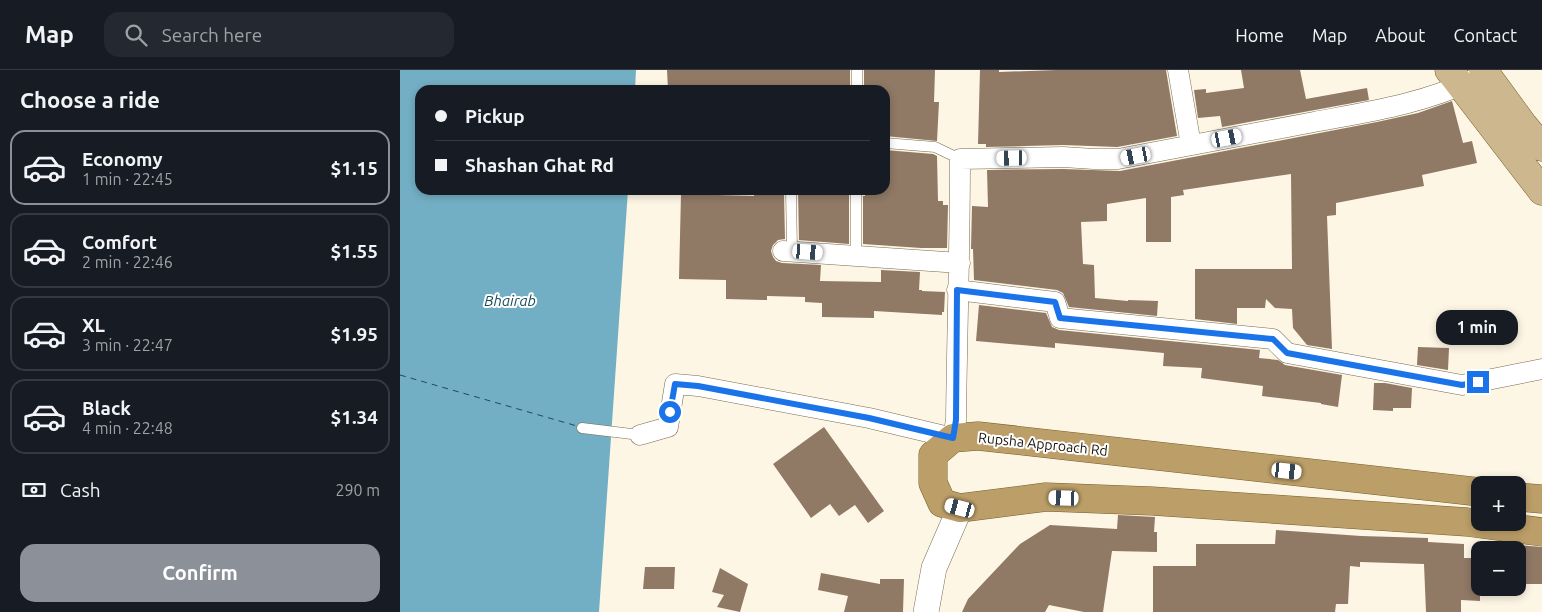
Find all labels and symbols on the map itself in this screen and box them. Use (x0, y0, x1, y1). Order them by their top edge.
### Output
car (1210, 128, 1243, 148)
car (1119, 146, 1152, 166)
car (996, 150, 1027, 166)
car (792, 243, 823, 261)
water label: Bhairab (484, 292, 536, 309)
callout: 1 min (1437, 310, 1519, 344)
route end (1467, 371, 1489, 393)
route start (659, 401, 681, 423)
street label: Rupsha Approach Rd (977, 429, 1109, 459)
car (1271, 462, 1302, 480)
car (1048, 490, 1079, 506)
car (943, 497, 976, 519)

